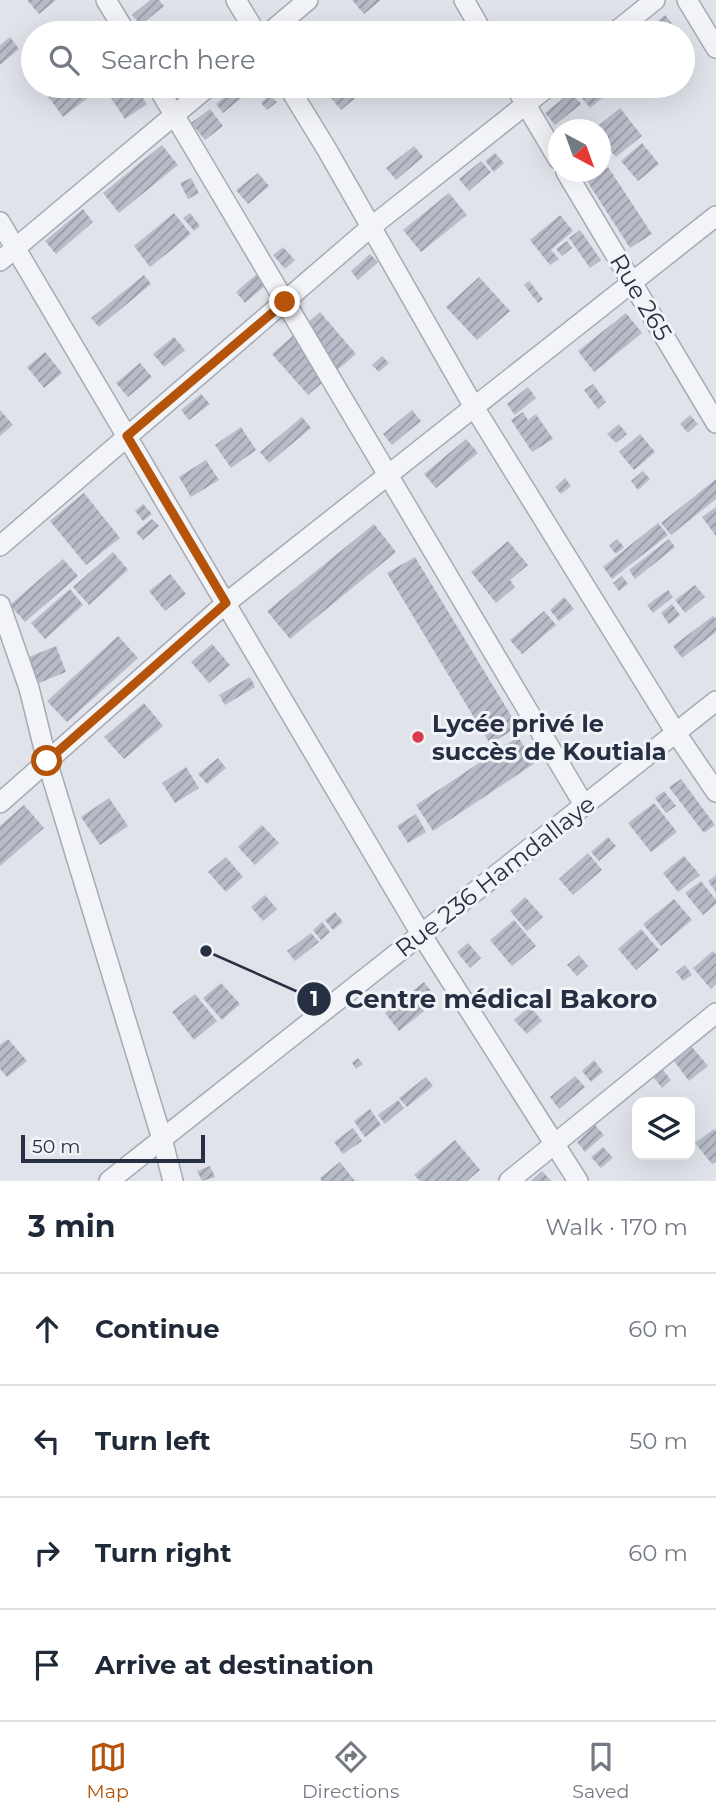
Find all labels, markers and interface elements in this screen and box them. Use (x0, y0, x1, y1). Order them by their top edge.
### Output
search box (21, 21, 695, 98)
icon: search (45, 41, 83, 79)
text: Search here (101, 44, 256, 76)
north arrow (548, 119, 611, 182)
street label: Rue 265 (604, 248, 678, 346)
route end (269, 286, 300, 317)
place label: Lycée privé le succès de Koutiala (432, 709, 666, 766)
marker: Lycée privé le succès de Koutiala (410, 729, 426, 745)
route start (31, 745, 62, 776)
street label: Rue 236 Hamdallaye (389, 789, 601, 963)
callout: Centre médical Bakoro (296, 975, 671, 1022)
text: Centre médical Bakoro (345, 983, 657, 1015)
text: 1 (310, 986, 318, 1011)
map controls (632, 1097, 695, 1160)
button: layers (632, 1097, 695, 1160)
scale bar (21, 1132, 205, 1164)
text: 50 m (32, 1135, 80, 1158)
text: 3 min (28, 1208, 115, 1245)
text: Walk · 170 m (545, 1213, 688, 1241)
icon: ahead (28, 1310, 66, 1348)
text: Continue (95, 1313, 220, 1345)
text: 60 m (628, 1315, 688, 1343)
icon: left (28, 1422, 66, 1460)
text: Turn left (95, 1425, 211, 1457)
text: 50 m (629, 1427, 688, 1455)
icon: right (28, 1534, 66, 1572)
text: Turn right (95, 1537, 231, 1569)
text: 60 m (628, 1539, 688, 1567)
icon: arrive (28, 1646, 66, 1684)
text: Arrive at destination (95, 1649, 374, 1681)
tab: Map (87, 1738, 129, 1803)
tab: Directions (302, 1738, 399, 1803)
tab: Saved (572, 1738, 629, 1803)

